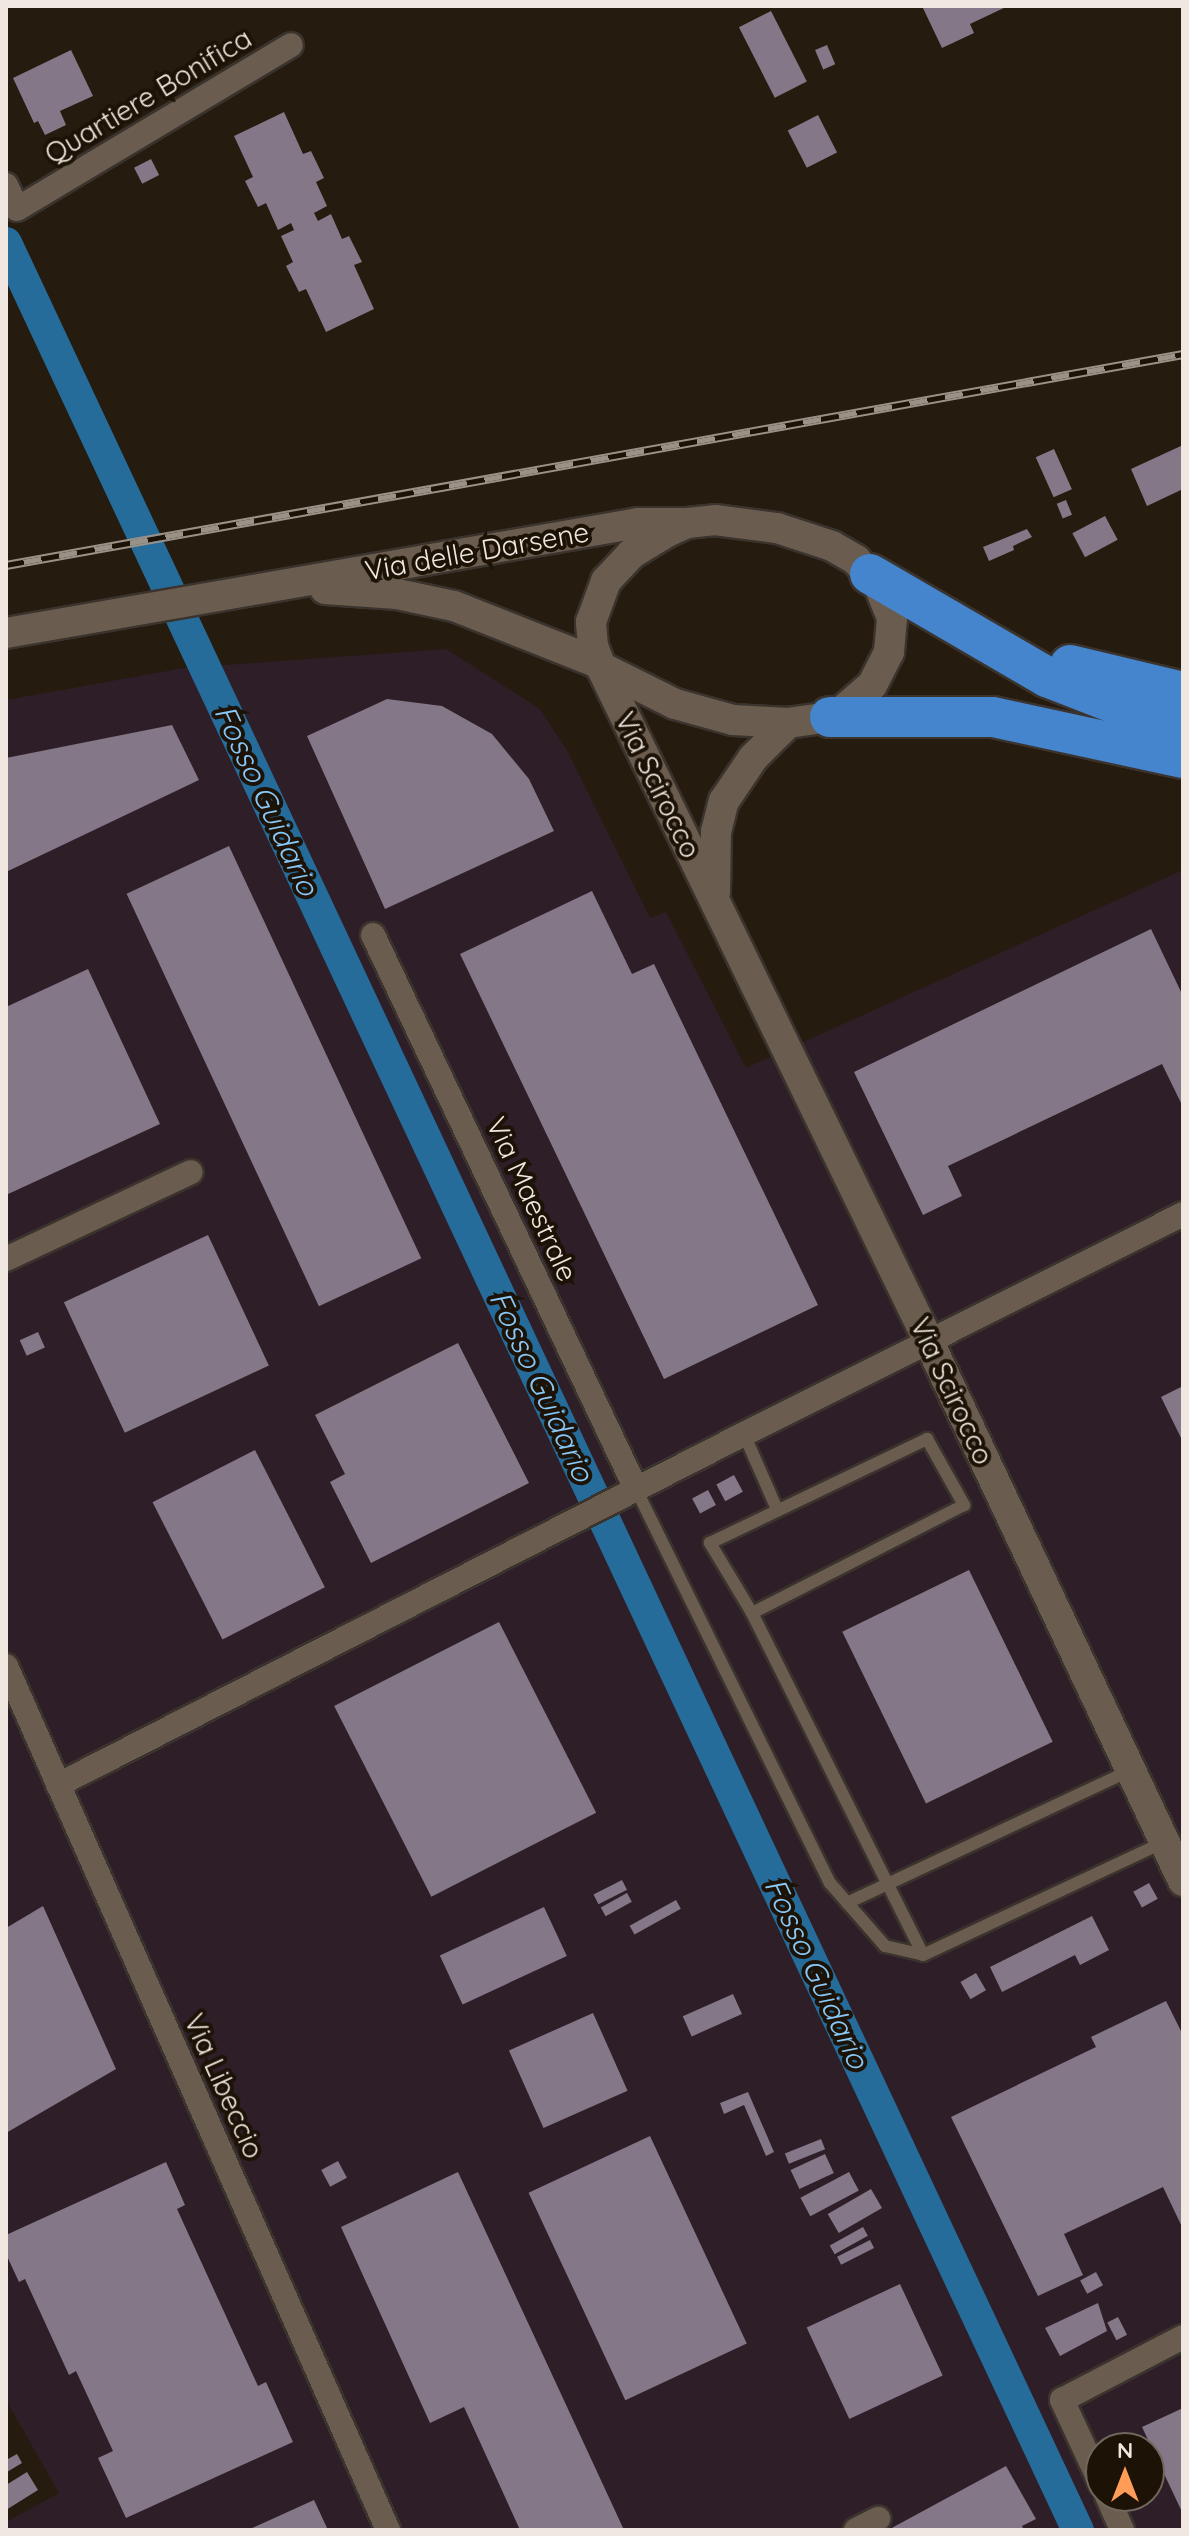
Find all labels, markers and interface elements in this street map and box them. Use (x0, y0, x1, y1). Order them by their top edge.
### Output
street label: Quartiere Bonifica (39, 21, 257, 171)
street label: Via delle Darsene (362, 515, 592, 587)
water label: Fosso Guidario (207, 699, 327, 901)
street label: Via Scirocco (608, 706, 708, 864)
street label: Via Maestrale (479, 1112, 585, 1286)
water label: Fosso Guidario (482, 1285, 602, 1487)
street label: Via Scirocco (903, 1312, 1001, 1470)
water label: Fosso Guidario (757, 1872, 877, 2074)
street label: Via Libeccio (177, 2008, 271, 2164)
north arrow (1085, 2432, 1165, 2512)
text: N (1117, 2436, 1133, 2464)

